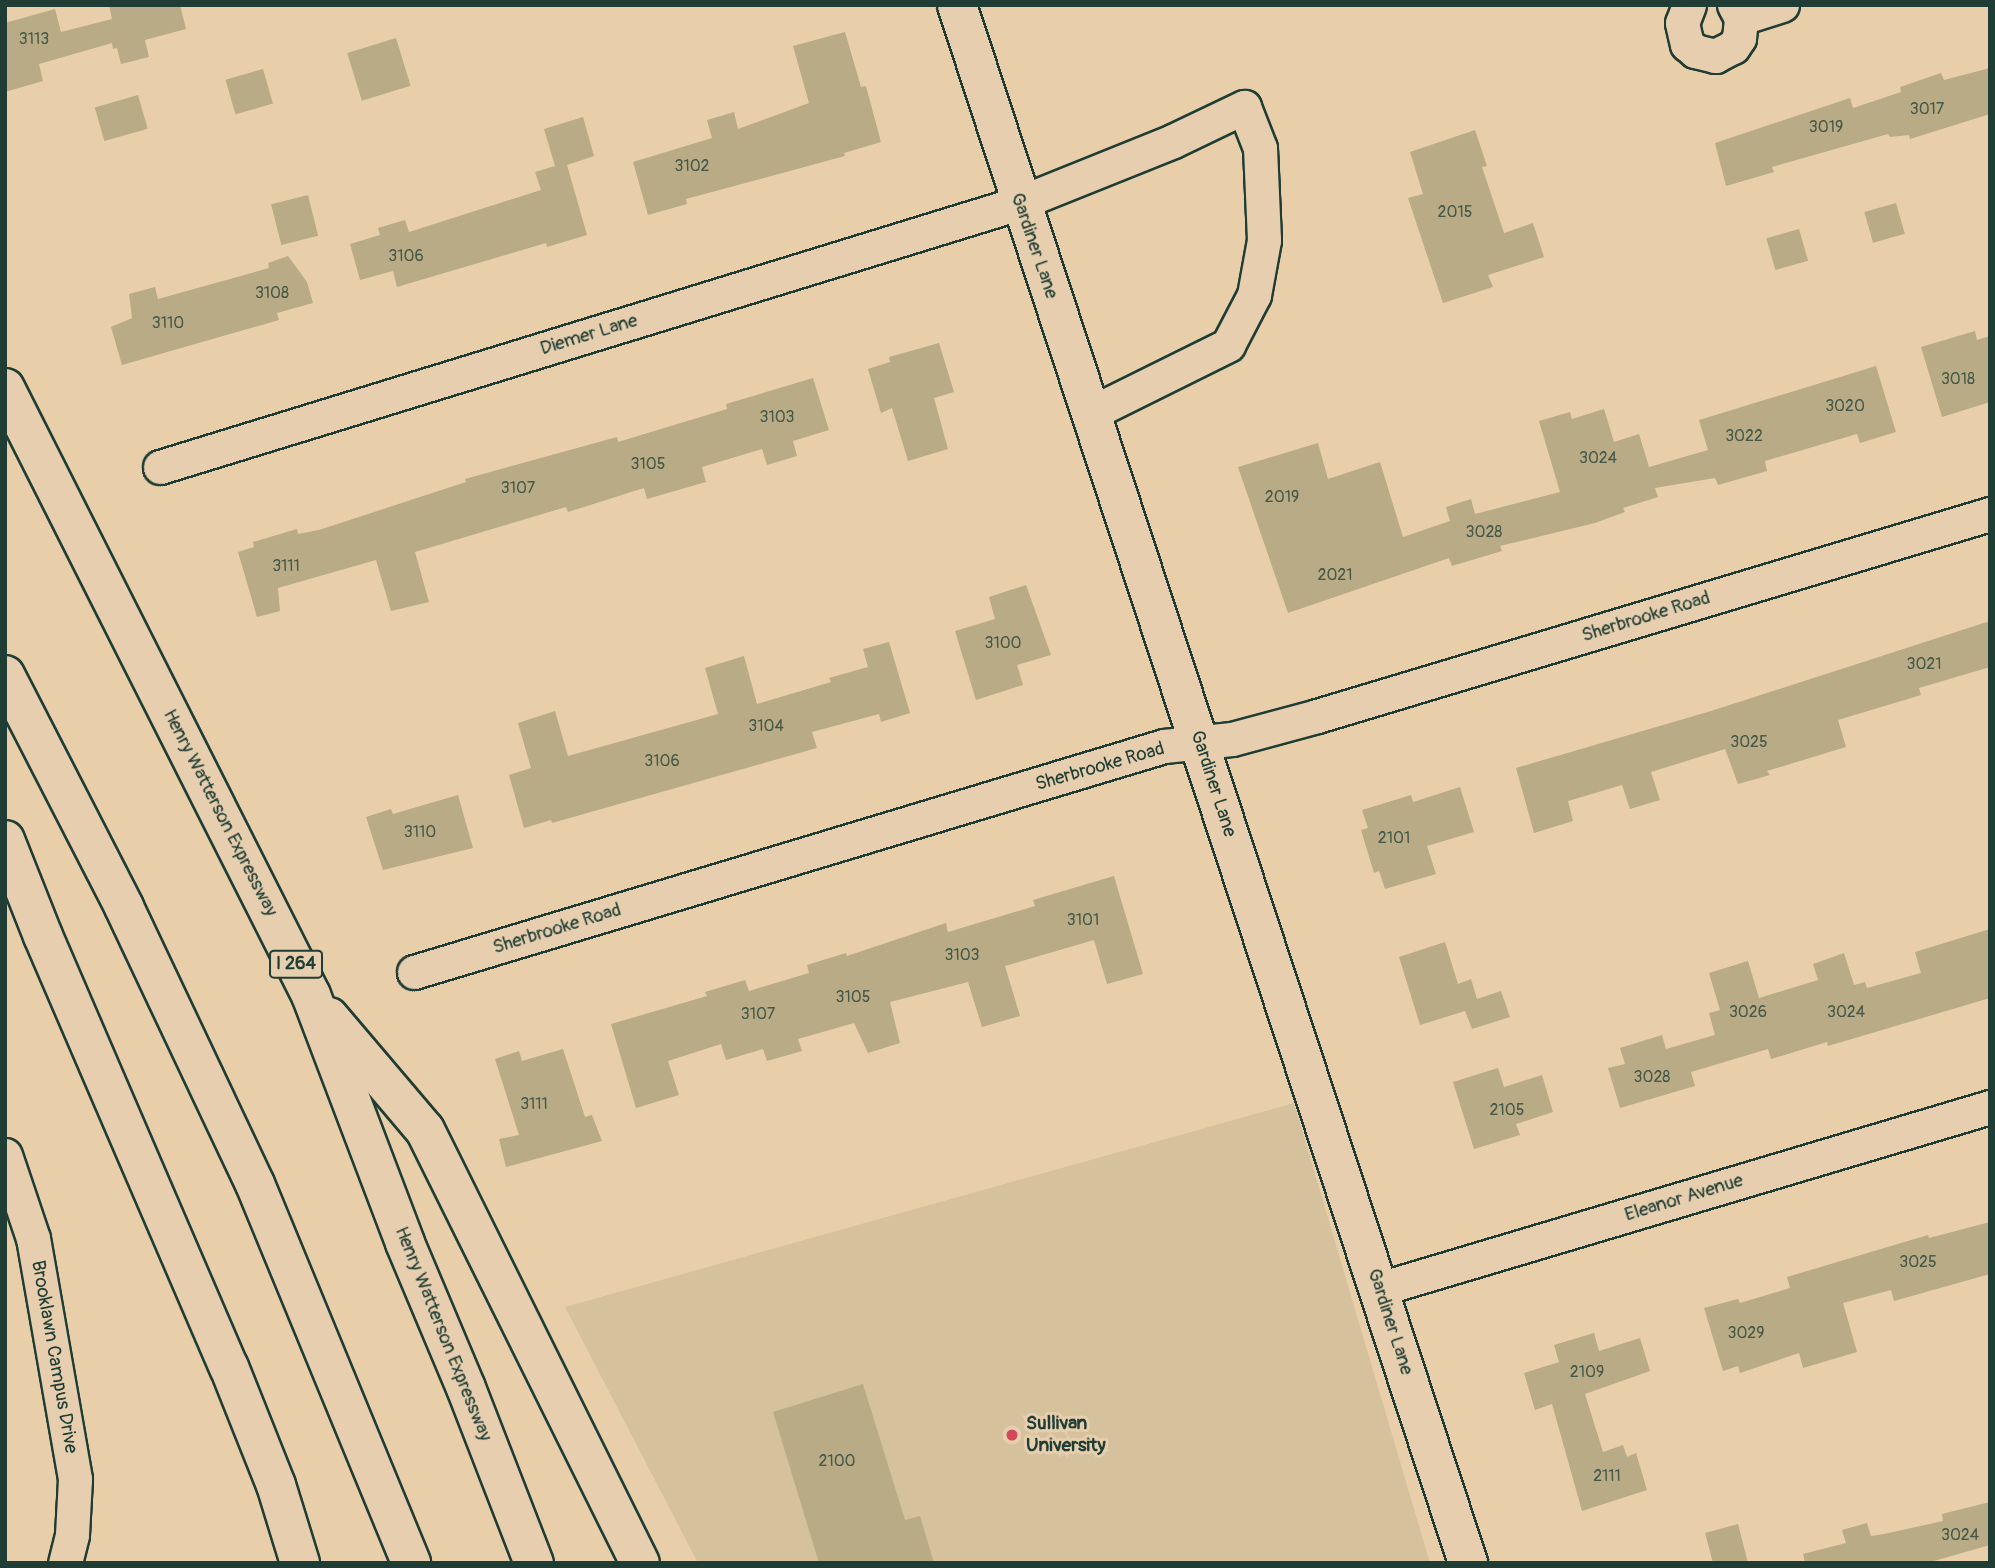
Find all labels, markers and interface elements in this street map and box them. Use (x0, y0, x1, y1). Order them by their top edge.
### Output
house number: 3113 (19, 29, 49, 49)
house number: 3017 (1910, 99, 1944, 119)
house number: 3019 (1809, 117, 1843, 137)
house number: 3102 (674, 156, 710, 176)
street label: Gardiner Lane (1005, 190, 1063, 302)
house number: 2015 (1438, 202, 1472, 222)
house number: 3106 (388, 246, 424, 266)
house number: 3108 (255, 283, 289, 303)
street label: Diemer Lane (538, 309, 640, 361)
house number: 3110 (152, 313, 184, 333)
house number: 3018 (1941, 369, 1975, 389)
house number: 3020 (1825, 396, 1865, 416)
house number: 3103 (759, 407, 795, 427)
house number: 3022 (1725, 426, 1763, 446)
house number: 3024 (1579, 448, 1617, 468)
house number: 3105 (631, 454, 665, 474)
house number: 3107 (501, 478, 535, 498)
house number: 2019 (1265, 487, 1299, 507)
house number: 3028 (1466, 522, 1502, 542)
house number: 3111 (272, 556, 300, 576)
house number: 2021 (1317, 565, 1353, 585)
street label: Sherbrooke Road (1579, 587, 1713, 647)
house number: 3100 (984, 633, 1022, 653)
house number: 3021 (1906, 654, 1942, 674)
street label: Henry Watterson Expressway (158, 706, 282, 920)
house number: 3104 (748, 716, 784, 736)
street label: Gardiner Lane (1185, 728, 1241, 840)
house number: 3025 (1730, 732, 1768, 752)
street label: Sherbrooke Road (1033, 738, 1167, 796)
house number: 3106 (644, 751, 680, 771)
house number: 3110 (404, 822, 436, 842)
house number: 2101 (1378, 828, 1410, 848)
street label: Sherbrooke Road (490, 899, 624, 959)
house number: 3101 (1067, 910, 1099, 930)
house number: 3103 (944, 945, 980, 965)
road number: I 264 (268, 950, 324, 979)
house number: 3105 (836, 987, 870, 1007)
house number: 3026 (1729, 1002, 1767, 1022)
house number: 3024 (1827, 1002, 1865, 1022)
house number: 3107 (741, 1004, 775, 1024)
house number: 3028 (1634, 1067, 1670, 1087)
house number: 3111 (520, 1094, 548, 1114)
house number: 2105 (1490, 1100, 1524, 1120)
street label: Eleanor Avenue (1622, 1169, 1746, 1227)
street label: Henry Watterson Expressway (389, 1223, 497, 1445)
house number: 3025 (1899, 1252, 1937, 1272)
street label: Brooklawn Campus Drive (26, 1259, 82, 1455)
street label: Gardiner Lane (1362, 1266, 1418, 1378)
house number: 3029 (1727, 1323, 1765, 1343)
house number: 2109 (1570, 1362, 1604, 1382)
place label: Sullivan University (1026, 1413, 1106, 1457)
marker: Sullivan University (1004, 1427, 1020, 1443)
house number: 2100 (818, 1451, 856, 1471)
house number: 2111 (1593, 1466, 1621, 1486)
house number: 3024 (1941, 1525, 1979, 1545)

